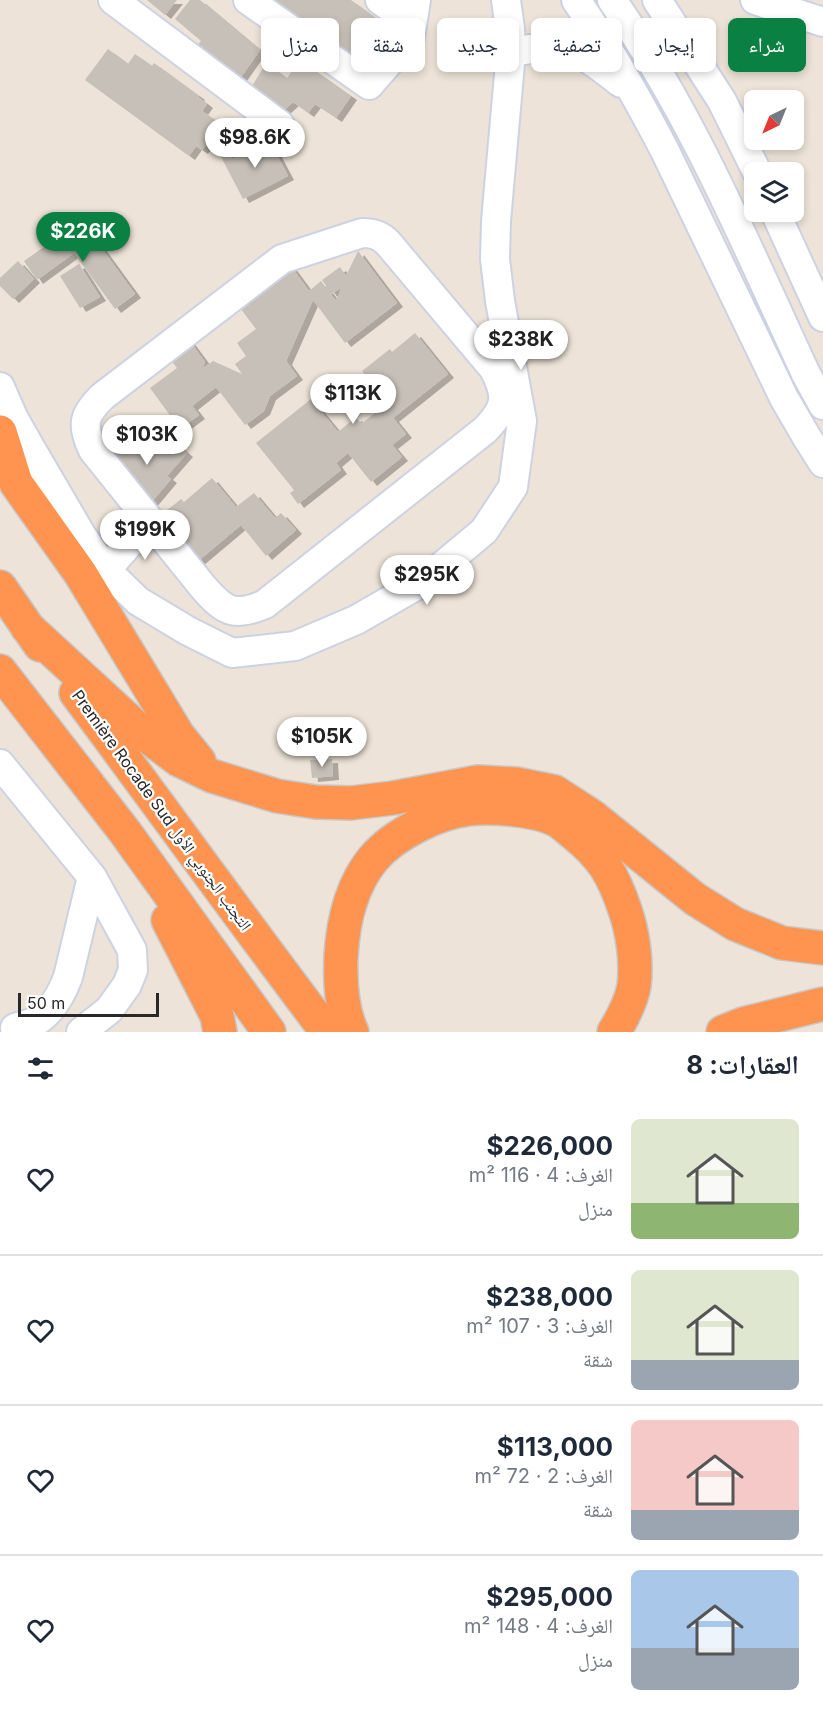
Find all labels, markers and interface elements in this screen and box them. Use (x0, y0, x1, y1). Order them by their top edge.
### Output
chip: منزل (261, 18, 339, 72)
chip: شقة (351, 18, 425, 72)
chip: جديد (437, 18, 519, 72)
chip: تصفية (531, 18, 622, 72)
chip: إيجار (634, 18, 716, 72)
chip: شراء (728, 18, 806, 72)
north arrow (744, 90, 804, 150)
map controls (744, 90, 804, 222)
pin: $98.6K (206, 118, 304, 169)
text: $98.6K (219, 125, 291, 149)
button: layers (744, 162, 804, 222)
pin: $226K (41, 212, 125, 263)
text: $226K (50, 219, 116, 243)
pin: $238K (479, 320, 563, 371)
text: $238K (488, 327, 554, 351)
pin: $113K (311, 374, 395, 425)
text: $113K (324, 381, 382, 405)
pin: $103K (105, 415, 189, 466)
text: $103K (116, 422, 178, 446)
pin: $199K (103, 510, 187, 561)
text: $199K (114, 517, 176, 541)
pin: $295K (385, 555, 469, 606)
text: $295K (394, 562, 460, 586)
street label: Première Rocade Sud التجنب الجنوبي الأول (65, 686, 256, 936)
pin: $105K (280, 717, 364, 768)
text: $105K (291, 724, 353, 748)
scale bar (18, 990, 159, 1018)
text: 50 m (27, 993, 65, 1013)
text: العقارات: 8 (686, 1049, 799, 1080)
icon: filters (24, 1052, 57, 1085)
text: $226,000 (487, 1130, 613, 1161)
icon: home (679, 1143, 751, 1215)
icon: heart (24, 1163, 57, 1196)
text: الغرف: 4 · 116 m² (469, 1163, 613, 1187)
text: منزل (578, 1197, 613, 1221)
text: $238,000 (486, 1281, 613, 1312)
icon: home (679, 1294, 751, 1366)
icon: heart (24, 1314, 57, 1347)
text: الغرف: 3 · 107 m² (466, 1314, 613, 1338)
text: شقة (583, 1348, 613, 1372)
text: $113,000 (497, 1431, 613, 1462)
icon: home (679, 1444, 751, 1516)
icon: heart (24, 1464, 57, 1497)
text: الغرف: 2 · 72 m² (475, 1464, 613, 1488)
text: شقة (583, 1498, 613, 1522)
text: $295,000 (486, 1581, 613, 1612)
icon: home (679, 1594, 751, 1666)
icon: heart (24, 1614, 57, 1647)
text: الغرف: 4 · 148 m² (464, 1614, 613, 1638)
text: منزل (578, 1648, 613, 1672)

